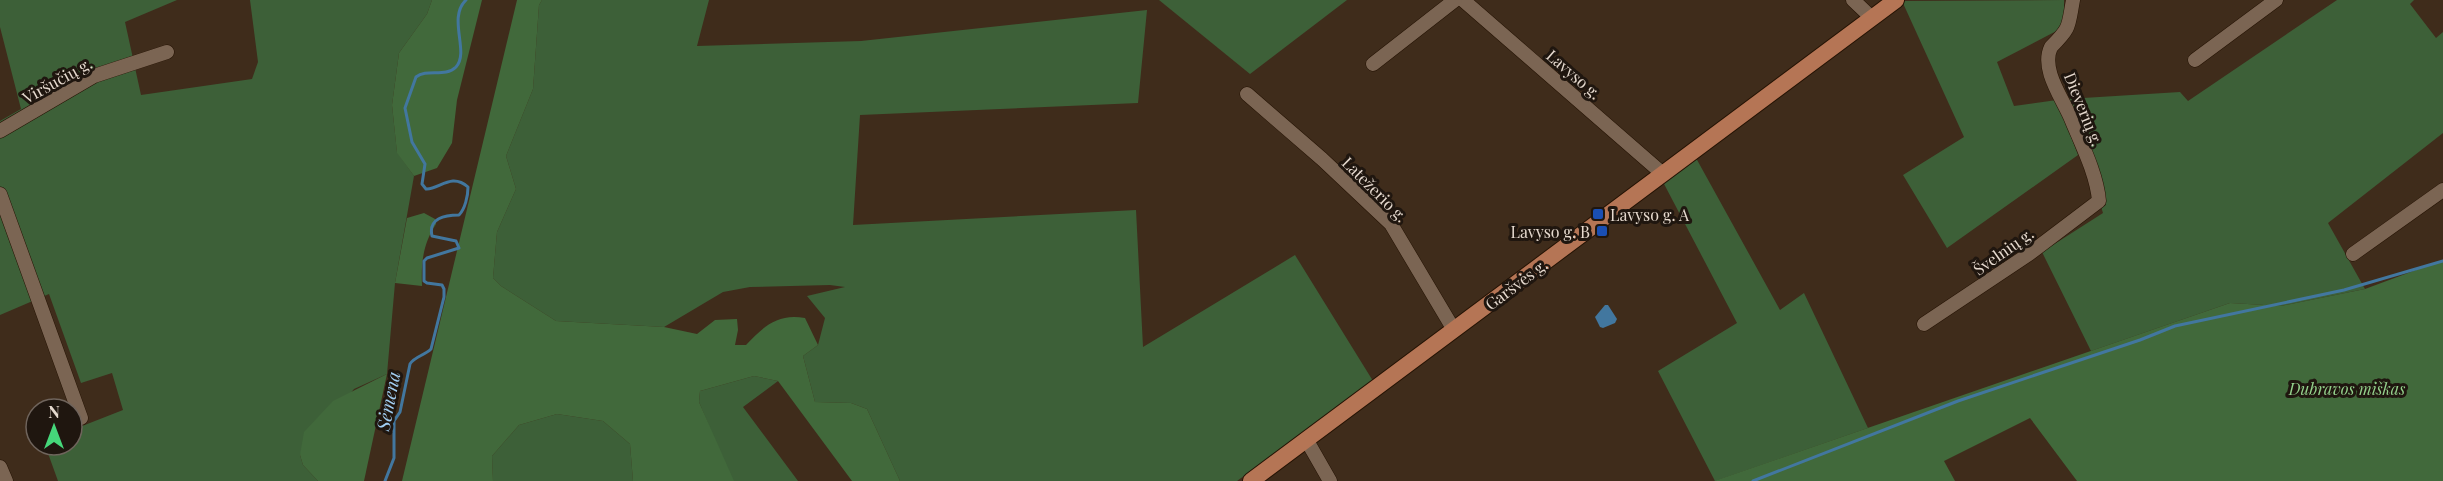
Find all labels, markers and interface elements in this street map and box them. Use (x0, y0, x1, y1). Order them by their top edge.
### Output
street label: Lavyso g. (1542, 45, 1606, 103)
street label: Viršučių g. (18, 52, 95, 108)
street label: Dieverių g. (2060, 69, 2108, 149)
street label: Latežerio g. (1338, 152, 1412, 226)
place label: Lavyso g. A (1610, 204, 1690, 225)
marker: Lavyso g. A (1591, 207, 1605, 221)
place label: Lavyso g. B (1511, 221, 1590, 242)
street label: Švelnių g. (1969, 223, 2037, 279)
marker: Lavyso g. B (1595, 224, 1609, 238)
street label: Garšvės g. (1481, 254, 1551, 314)
water label: Sėmena (370, 369, 405, 434)
park label: Dubravos miškas (2288, 378, 2405, 399)
north arrow (24, 397, 84, 457)
text: N (48, 401, 60, 422)

